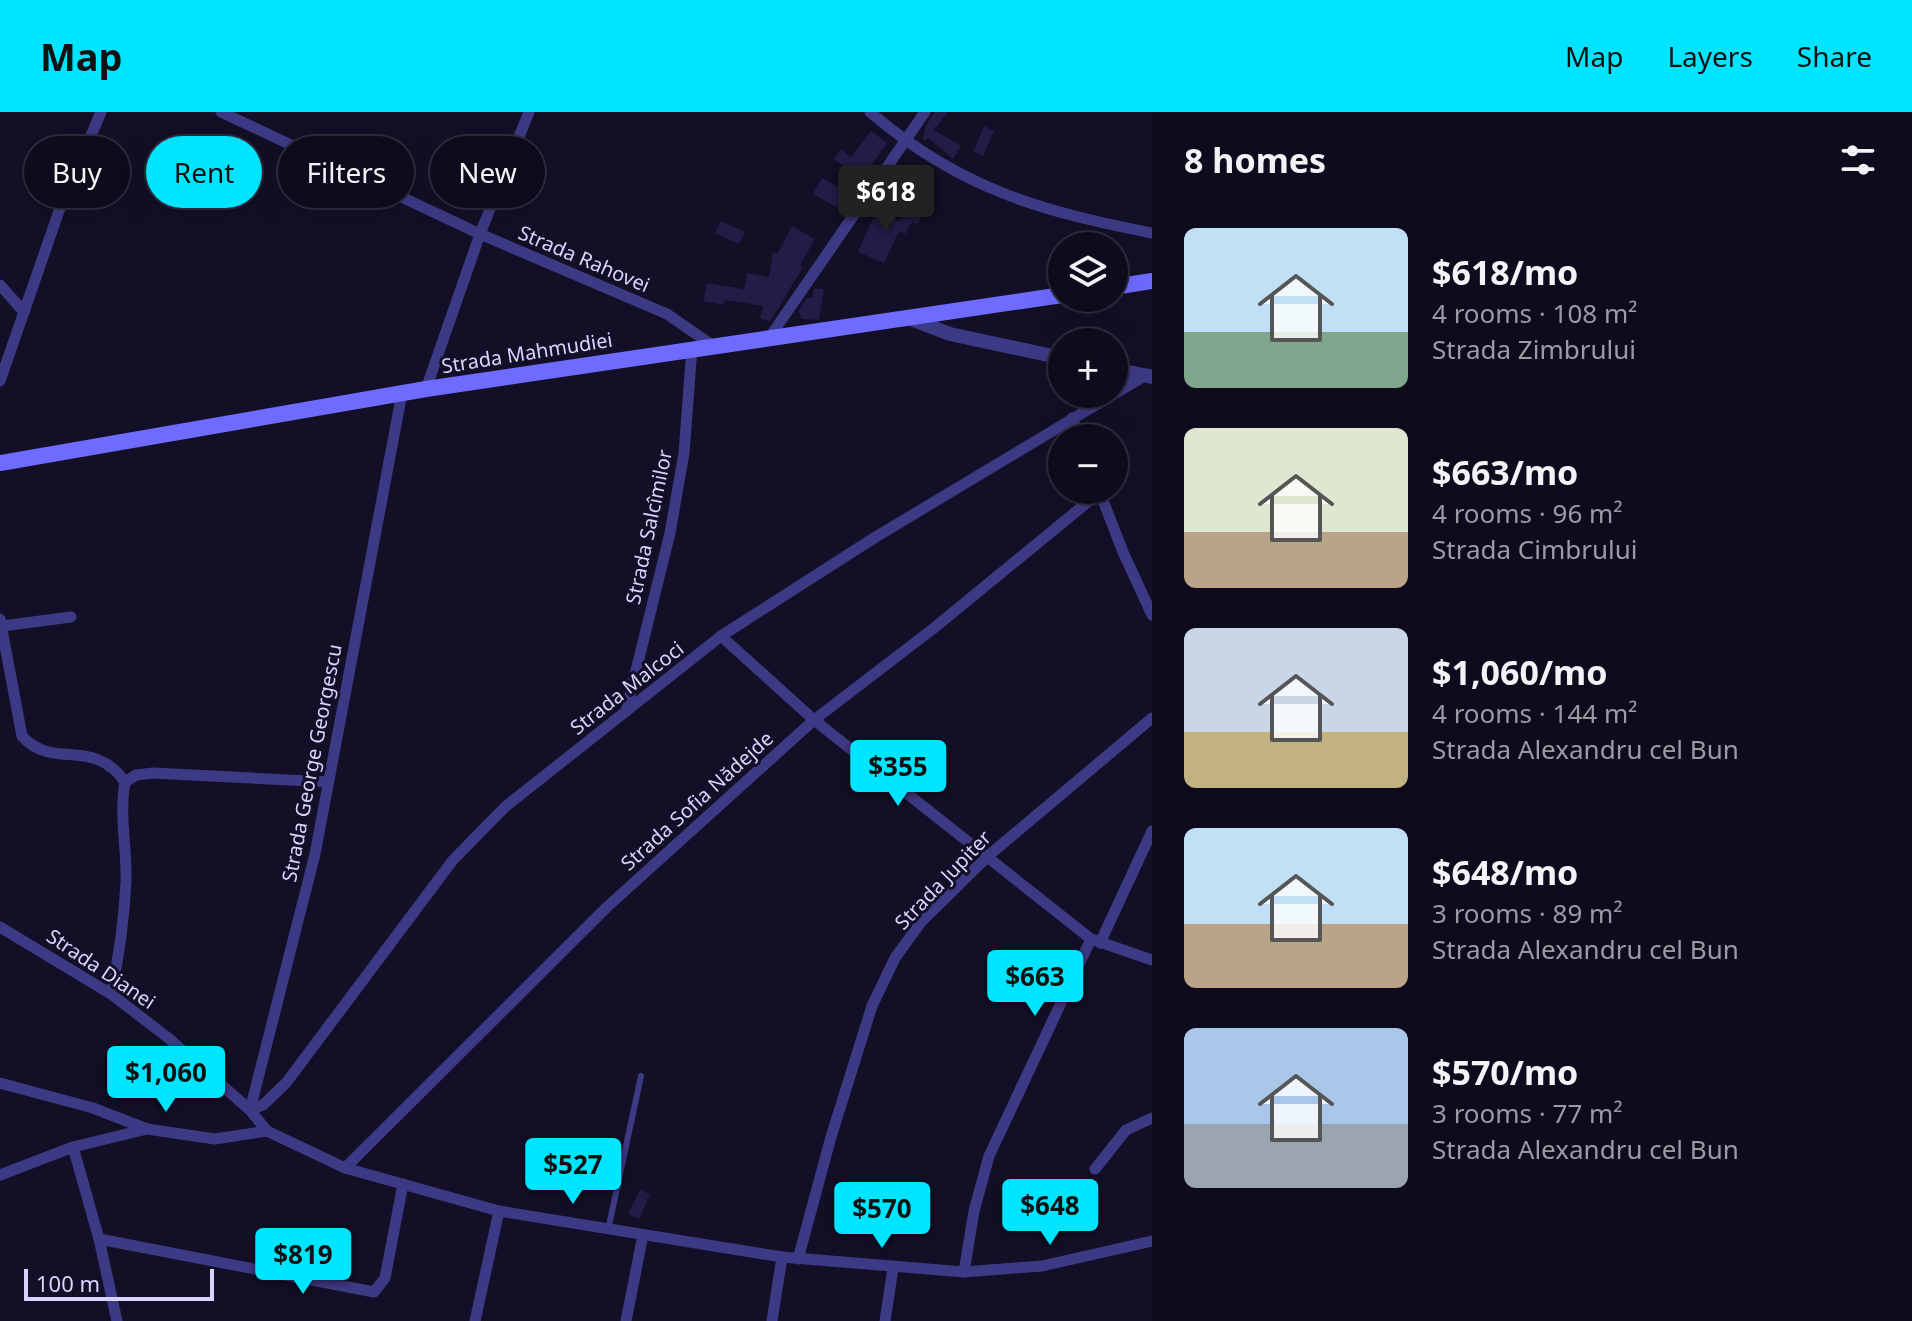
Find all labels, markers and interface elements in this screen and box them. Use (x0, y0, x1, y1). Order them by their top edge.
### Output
text: Map (40, 30, 123, 82)
text: Map (1565, 37, 1623, 75)
text: Layers (1667, 37, 1753, 75)
text: Share (1797, 37, 1872, 75)
chip: Buy (24, 136, 130, 208)
chip: Rent (146, 136, 262, 208)
chip: Filters (278, 136, 414, 208)
chip: New (430, 136, 545, 208)
text: 8 homes (1184, 137, 1326, 183)
icon: filters (1836, 138, 1880, 182)
pin: $618 (839, 165, 933, 233)
text: $618 (856, 173, 916, 209)
street label: Strada Rahovei (514, 219, 654, 298)
map controls (1048, 232, 1128, 504)
button: layers (1048, 232, 1128, 312)
text: $618/mo (1432, 249, 1578, 295)
icon: home (1248, 260, 1344, 356)
text: 4 rooms · 108 m² (1432, 295, 1637, 331)
street label: Strada Mahmudiei (440, 326, 614, 379)
button: + (1048, 328, 1128, 408)
text: Strada Zimbrului (1432, 331, 1636, 367)
button: − (1048, 424, 1128, 504)
street label: Strada Salcîmilor (619, 447, 678, 607)
text: $663/mo (1432, 449, 1578, 495)
icon: home (1248, 460, 1344, 556)
text: 4 rooms · 96 m² (1432, 495, 1622, 531)
text: Strada Cimbrului (1432, 531, 1638, 567)
street label: Strada Malcoci (564, 635, 689, 740)
street label: Strada George Georgescu (275, 642, 348, 884)
text: $1,060/mo (1432, 649, 1607, 695)
icon: home (1248, 660, 1344, 756)
text: 4 rooms · 144 m² (1432, 695, 1637, 731)
street label: Strada Sofia Nădejde (615, 725, 779, 876)
text: Strada Alexandru cel Bun (1432, 731, 1739, 767)
pin: $355 (851, 740, 945, 808)
text: $355 (868, 748, 928, 784)
street label: Strada Jupiter (888, 824, 997, 935)
text: $648/mo (1432, 849, 1578, 895)
icon: home (1248, 860, 1344, 956)
text: 3 rooms · 89 m² (1432, 895, 1622, 931)
street label: Strada Dianei (42, 922, 161, 1015)
text: Strada Alexandru cel Bun (1432, 931, 1739, 967)
pin: $663 (988, 950, 1082, 1018)
text: $663 (1005, 958, 1065, 994)
pin: $1,060 (101, 1046, 231, 1114)
text: $570/mo (1432, 1049, 1578, 1095)
text: $1,060 (125, 1054, 207, 1090)
icon: home (1248, 1060, 1344, 1156)
text: 3 rooms · 77 m² (1432, 1095, 1622, 1131)
text: Strada Alexandru cel Bun (1432, 1131, 1739, 1167)
pin: $527 (526, 1138, 620, 1206)
text: $527 (543, 1146, 603, 1182)
pin: $648 (1003, 1179, 1097, 1247)
pin: $570 (835, 1182, 929, 1250)
text: $648 (1020, 1187, 1080, 1223)
text: $570 (852, 1190, 912, 1226)
pin: $819 (256, 1228, 350, 1296)
text: $819 (273, 1236, 333, 1272)
scale bar (24, 1265, 214, 1301)
text: 100 m (36, 1268, 100, 1298)

